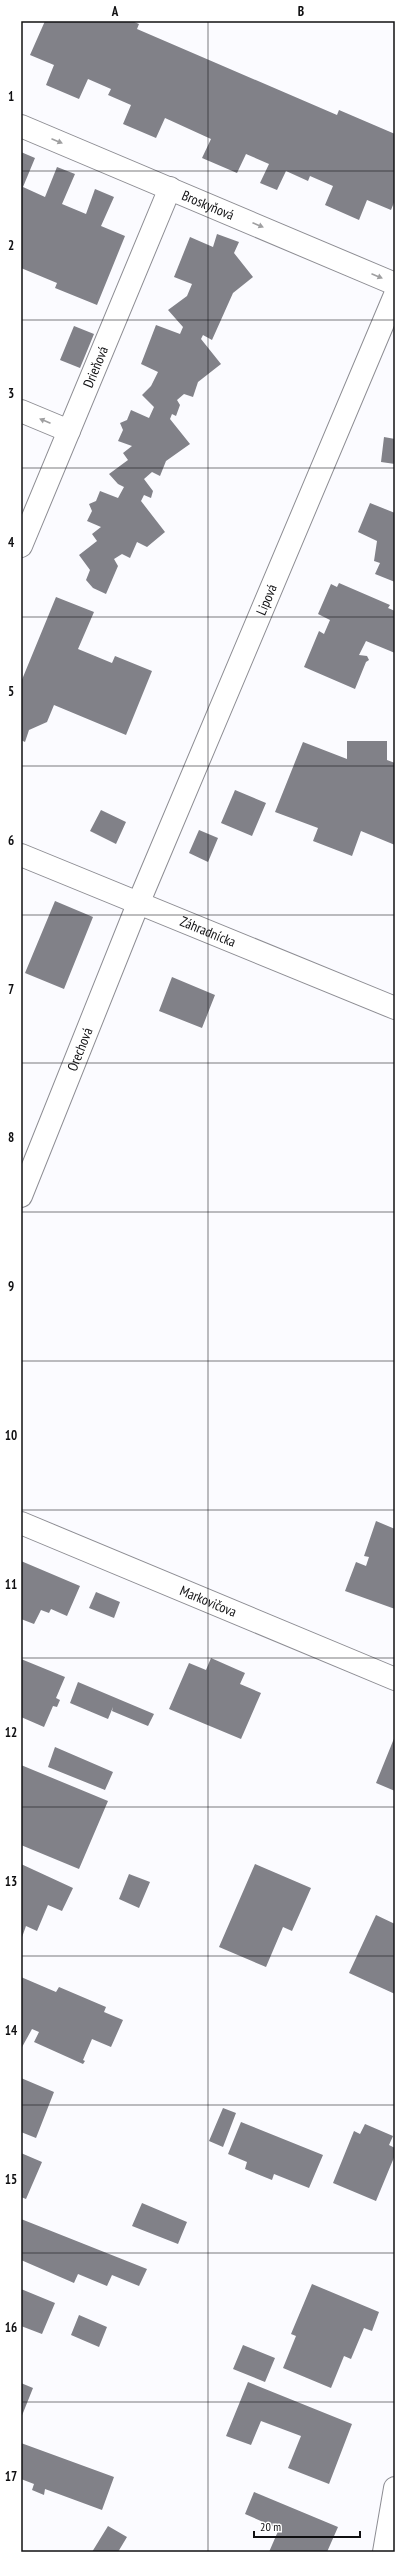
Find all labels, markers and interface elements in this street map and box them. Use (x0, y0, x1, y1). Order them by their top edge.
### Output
text: A (111, 3, 119, 20)
text: B (298, 3, 304, 20)
text: 1 (8, 88, 14, 105)
one-way arrow (51, 137, 63, 144)
street label: Broskyňová (179, 186, 237, 224)
one-way arrow (252, 223, 264, 229)
text: 2 (8, 237, 14, 254)
one-way arrow (372, 274, 384, 280)
street label: Drieňová (79, 344, 112, 390)
text: 3 (8, 385, 14, 402)
one-way arrow (39, 418, 51, 424)
text: 4 (8, 534, 15, 551)
street label: Lipová (252, 581, 281, 618)
text: 5 (8, 683, 14, 700)
text: 6 (8, 832, 14, 849)
street label: Záhradnícka (177, 912, 239, 951)
text: 7 (8, 981, 14, 998)
street label: Orechová (63, 1025, 97, 1074)
text: 8 (8, 1129, 14, 1146)
text: 9 (8, 1278, 14, 1295)
text: 10 (5, 1427, 17, 1444)
text: 11 (5, 1576, 17, 1593)
street label: Markovičova (177, 1581, 239, 1621)
text: 12 (5, 1724, 17, 1741)
text: 13 (5, 1873, 17, 1890)
text: 14 (5, 2022, 18, 2039)
text: 15 (5, 2171, 17, 2188)
text: 16 (5, 2319, 17, 2336)
text: 17 (5, 2468, 17, 2485)
scale bar (254, 2513, 360, 2539)
text: 20 m (260, 2519, 281, 2534)

